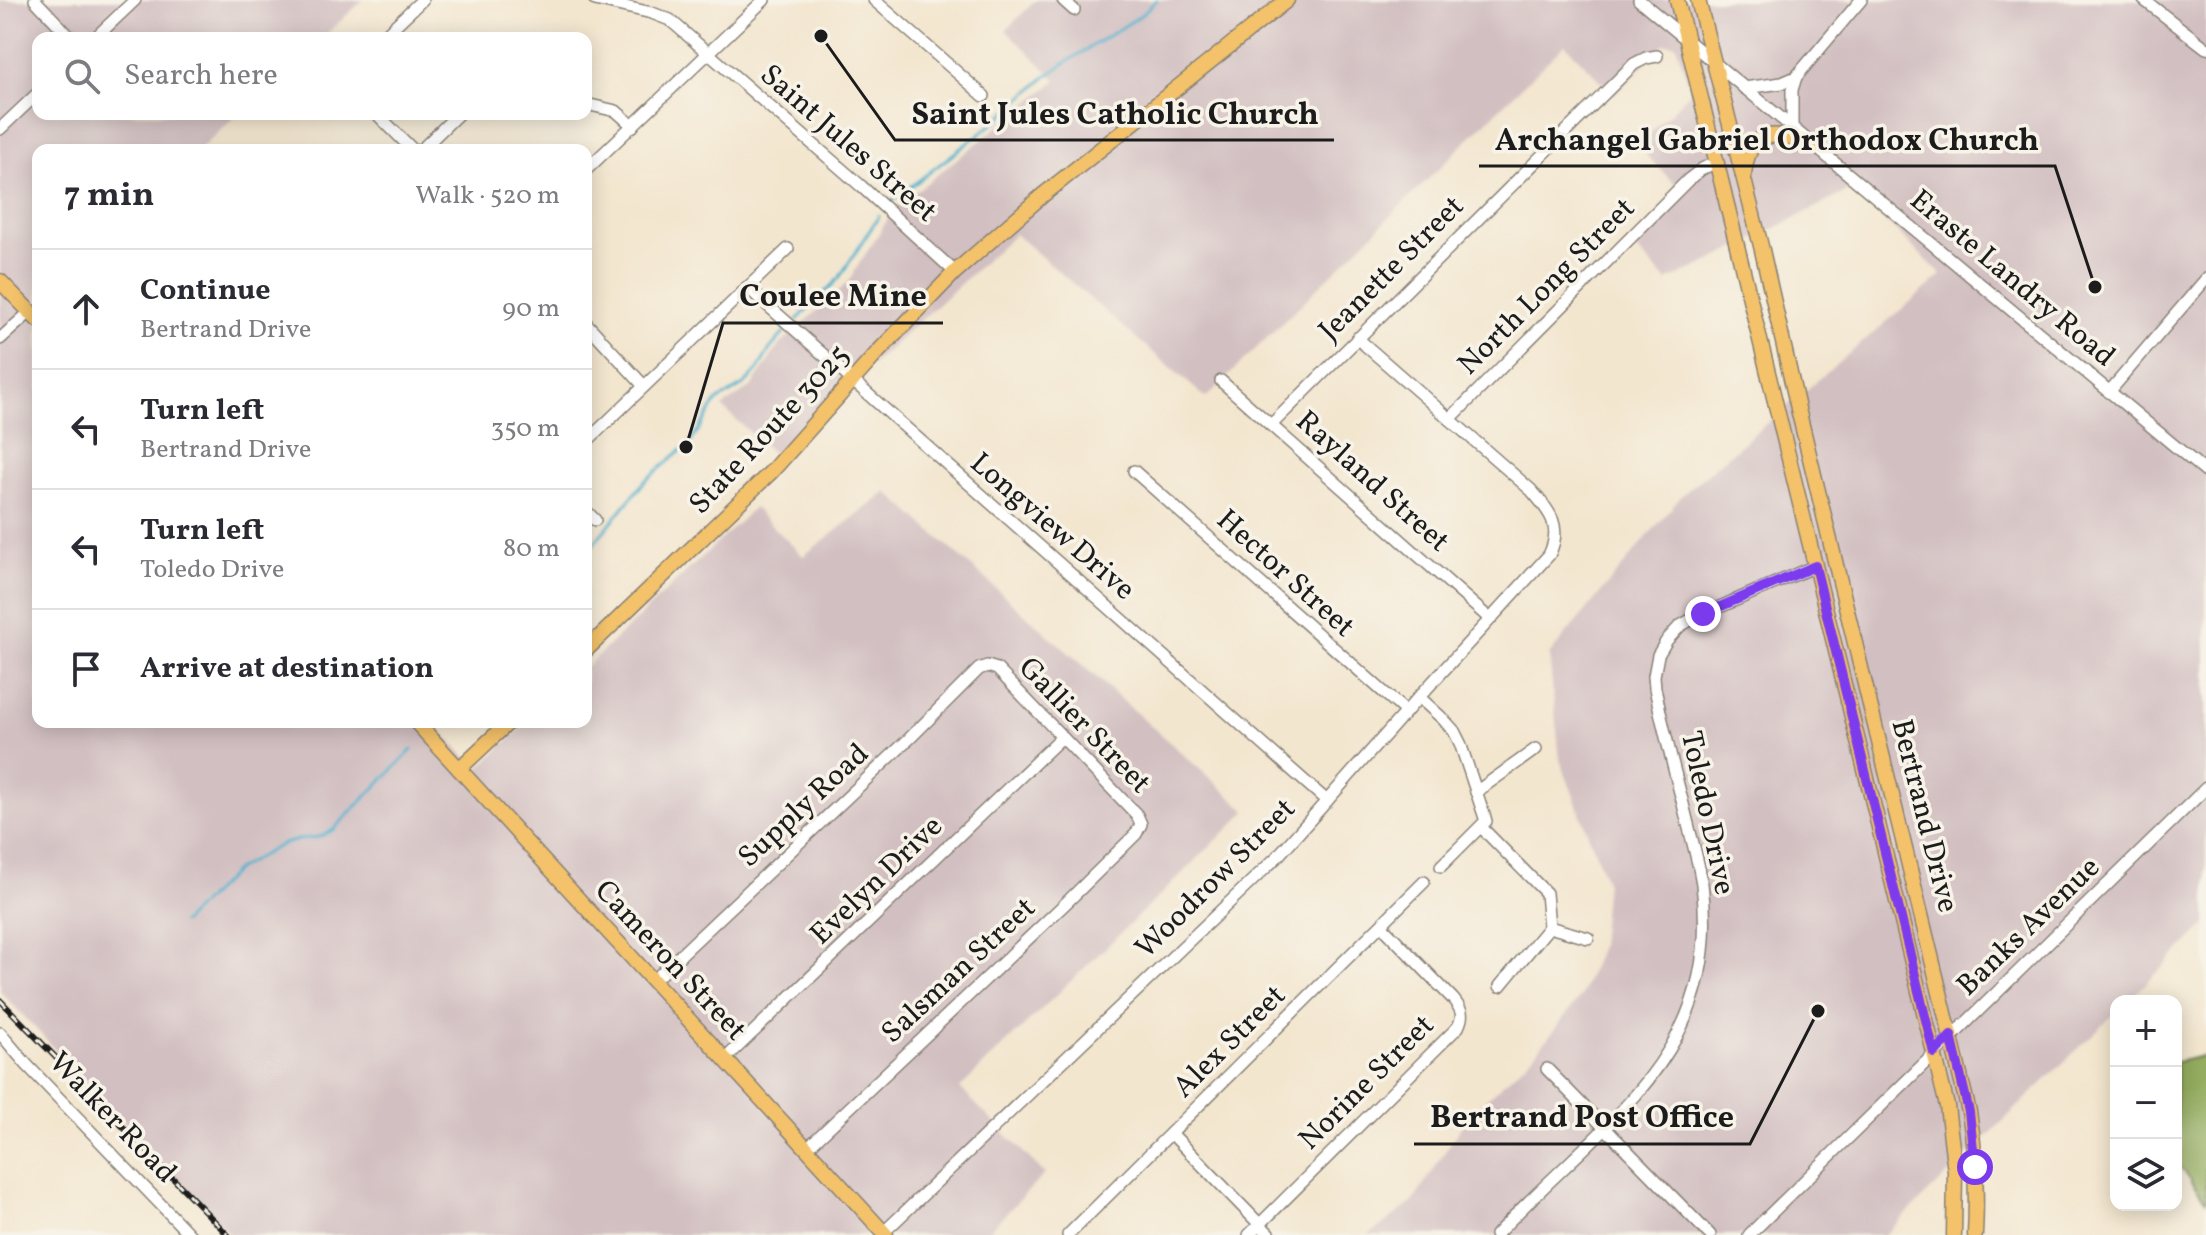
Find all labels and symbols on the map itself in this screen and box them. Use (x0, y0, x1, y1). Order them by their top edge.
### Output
street label: Saint Jules Street (750, 55, 946, 233)
callout: Saint Jules Catholic Church (895, 84, 1334, 140)
text: Saint Jules Catholic Church (911, 94, 1319, 138)
callout: Archangel Gabriel Orthodox Church (1479, 110, 2055, 166)
text: Archangel Gabriel Orthodox Church (1495, 120, 2039, 164)
street label: Eraste Landry Road (1900, 180, 2124, 378)
street label: Jeanette Street (1310, 187, 1474, 351)
street label: North Long Street (1449, 189, 1645, 385)
callout: Coulee Mine (723, 267, 943, 323)
text: Coulee Mine (739, 276, 927, 320)
street label: State Route 3025 (680, 336, 860, 524)
street label: Rayland Street (1286, 401, 1458, 563)
street label: Longview Drive (960, 443, 1144, 611)
street label: Hector Street (1206, 500, 1364, 648)
route end (1685, 596, 1721, 632)
street label: Gallier Street (1008, 648, 1160, 804)
street label: Bertrand Drive (1880, 715, 1968, 917)
street label: Toledo Drive (1669, 727, 1745, 899)
street label: Supply Road (729, 734, 879, 878)
street label: Woodrow Street (1126, 789, 1306, 969)
street label: Evelyn Drive (801, 807, 953, 955)
street label: Banks Avenue (1948, 848, 2110, 1006)
street label: Cameron Street (584, 871, 756, 1051)
street label: Salsman Street (873, 888, 1045, 1054)
street label: Alex Street (1164, 976, 1296, 1108)
street label: Norine Street (1290, 1006, 1444, 1160)
street label: Walker Road (38, 1043, 186, 1193)
callout: Bertrand Post Office (1414, 1088, 1750, 1144)
text: Bertrand Post Office (1430, 1097, 1734, 1141)
route start (1957, 1149, 1993, 1185)

